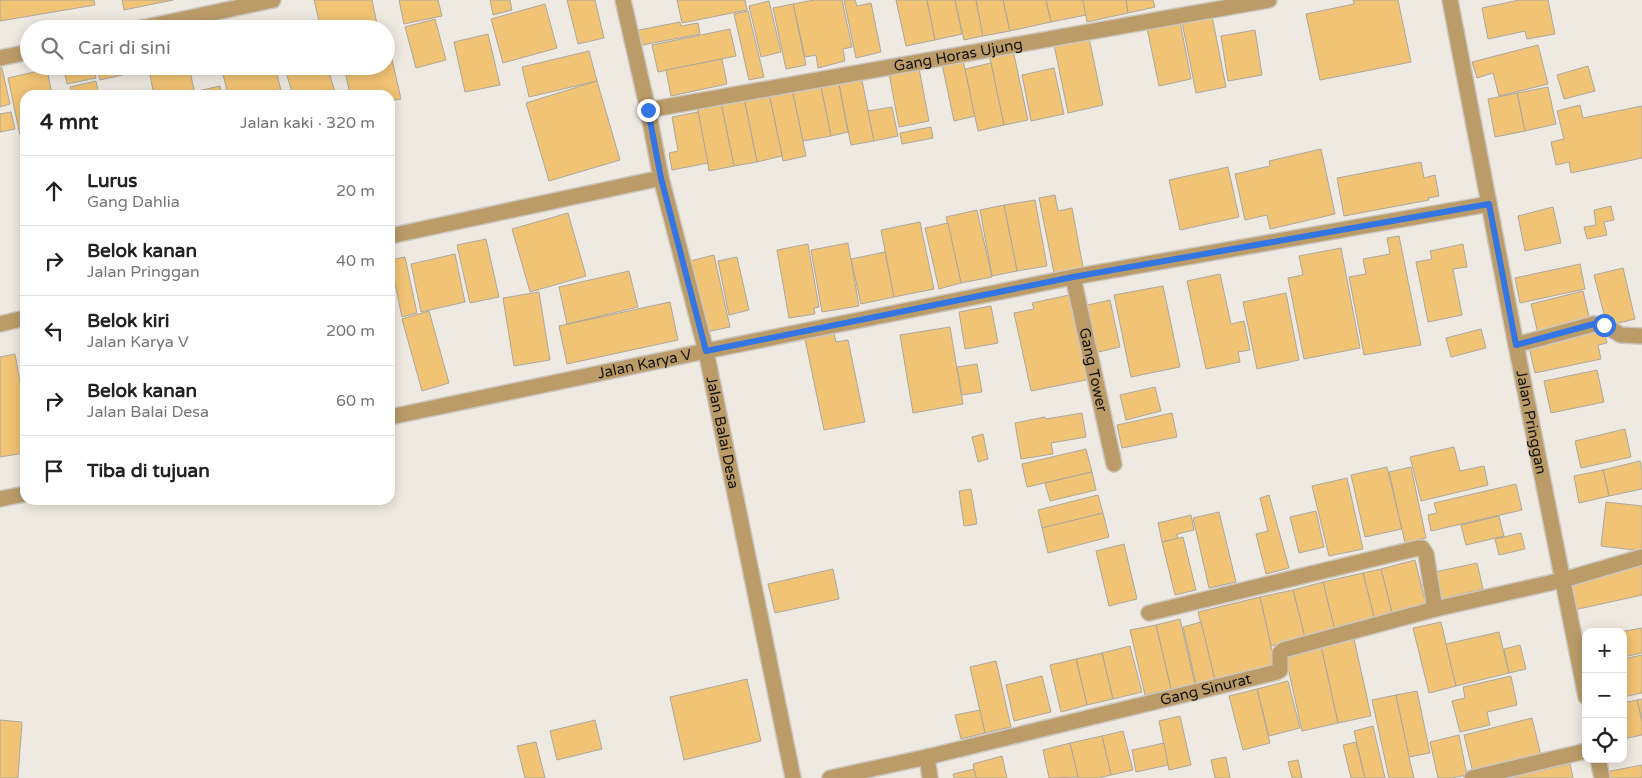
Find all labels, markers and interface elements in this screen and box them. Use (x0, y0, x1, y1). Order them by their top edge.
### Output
search box (20, 20, 395, 75)
icon: search (38, 34, 66, 62)
street label: Gang Horas Ujung (892, 35, 1024, 75)
text: Cari di sini (78, 37, 171, 59)
route end (637, 99, 660, 122)
text: 4 mnt (40, 110, 99, 135)
text: Jalan kaki · 320 m (240, 113, 375, 133)
text: Lurus (87, 170, 137, 192)
icon: ahead (40, 177, 68, 205)
text: 20 m (336, 181, 375, 201)
text: Gang Dahlia (87, 192, 180, 212)
text: Belok kanan (87, 240, 197, 262)
icon: right (40, 247, 68, 275)
text: 40 m (336, 251, 375, 271)
text: Jalan Pringgan (87, 262, 200, 282)
text: Belok kiri (87, 310, 170, 332)
route start (1593, 314, 1616, 337)
icon: left (40, 317, 68, 345)
text: 200 m (326, 321, 375, 341)
street label: Gang Tower (1075, 326, 1111, 414)
text: Jalan Karya V (87, 332, 189, 352)
street label: Jalan Karya V (596, 345, 694, 382)
street label: Jalan Pringgan (1512, 369, 1551, 476)
street label: Jalan Balai Desa (702, 375, 743, 490)
text: Belok kanan (87, 380, 197, 402)
icon: right (40, 387, 68, 415)
text: 60 m (336, 391, 375, 411)
text: Jalan Balai Desa (87, 402, 209, 422)
icon: arrive (40, 457, 68, 485)
text: Tiba di tujuan (87, 460, 210, 482)
map controls (1582, 628, 1627, 763)
button: + (1582, 628, 1627, 673)
street label: Gang Sinurat (1158, 670, 1253, 709)
button: − (1582, 673, 1627, 718)
button: locate (1582, 718, 1627, 763)

